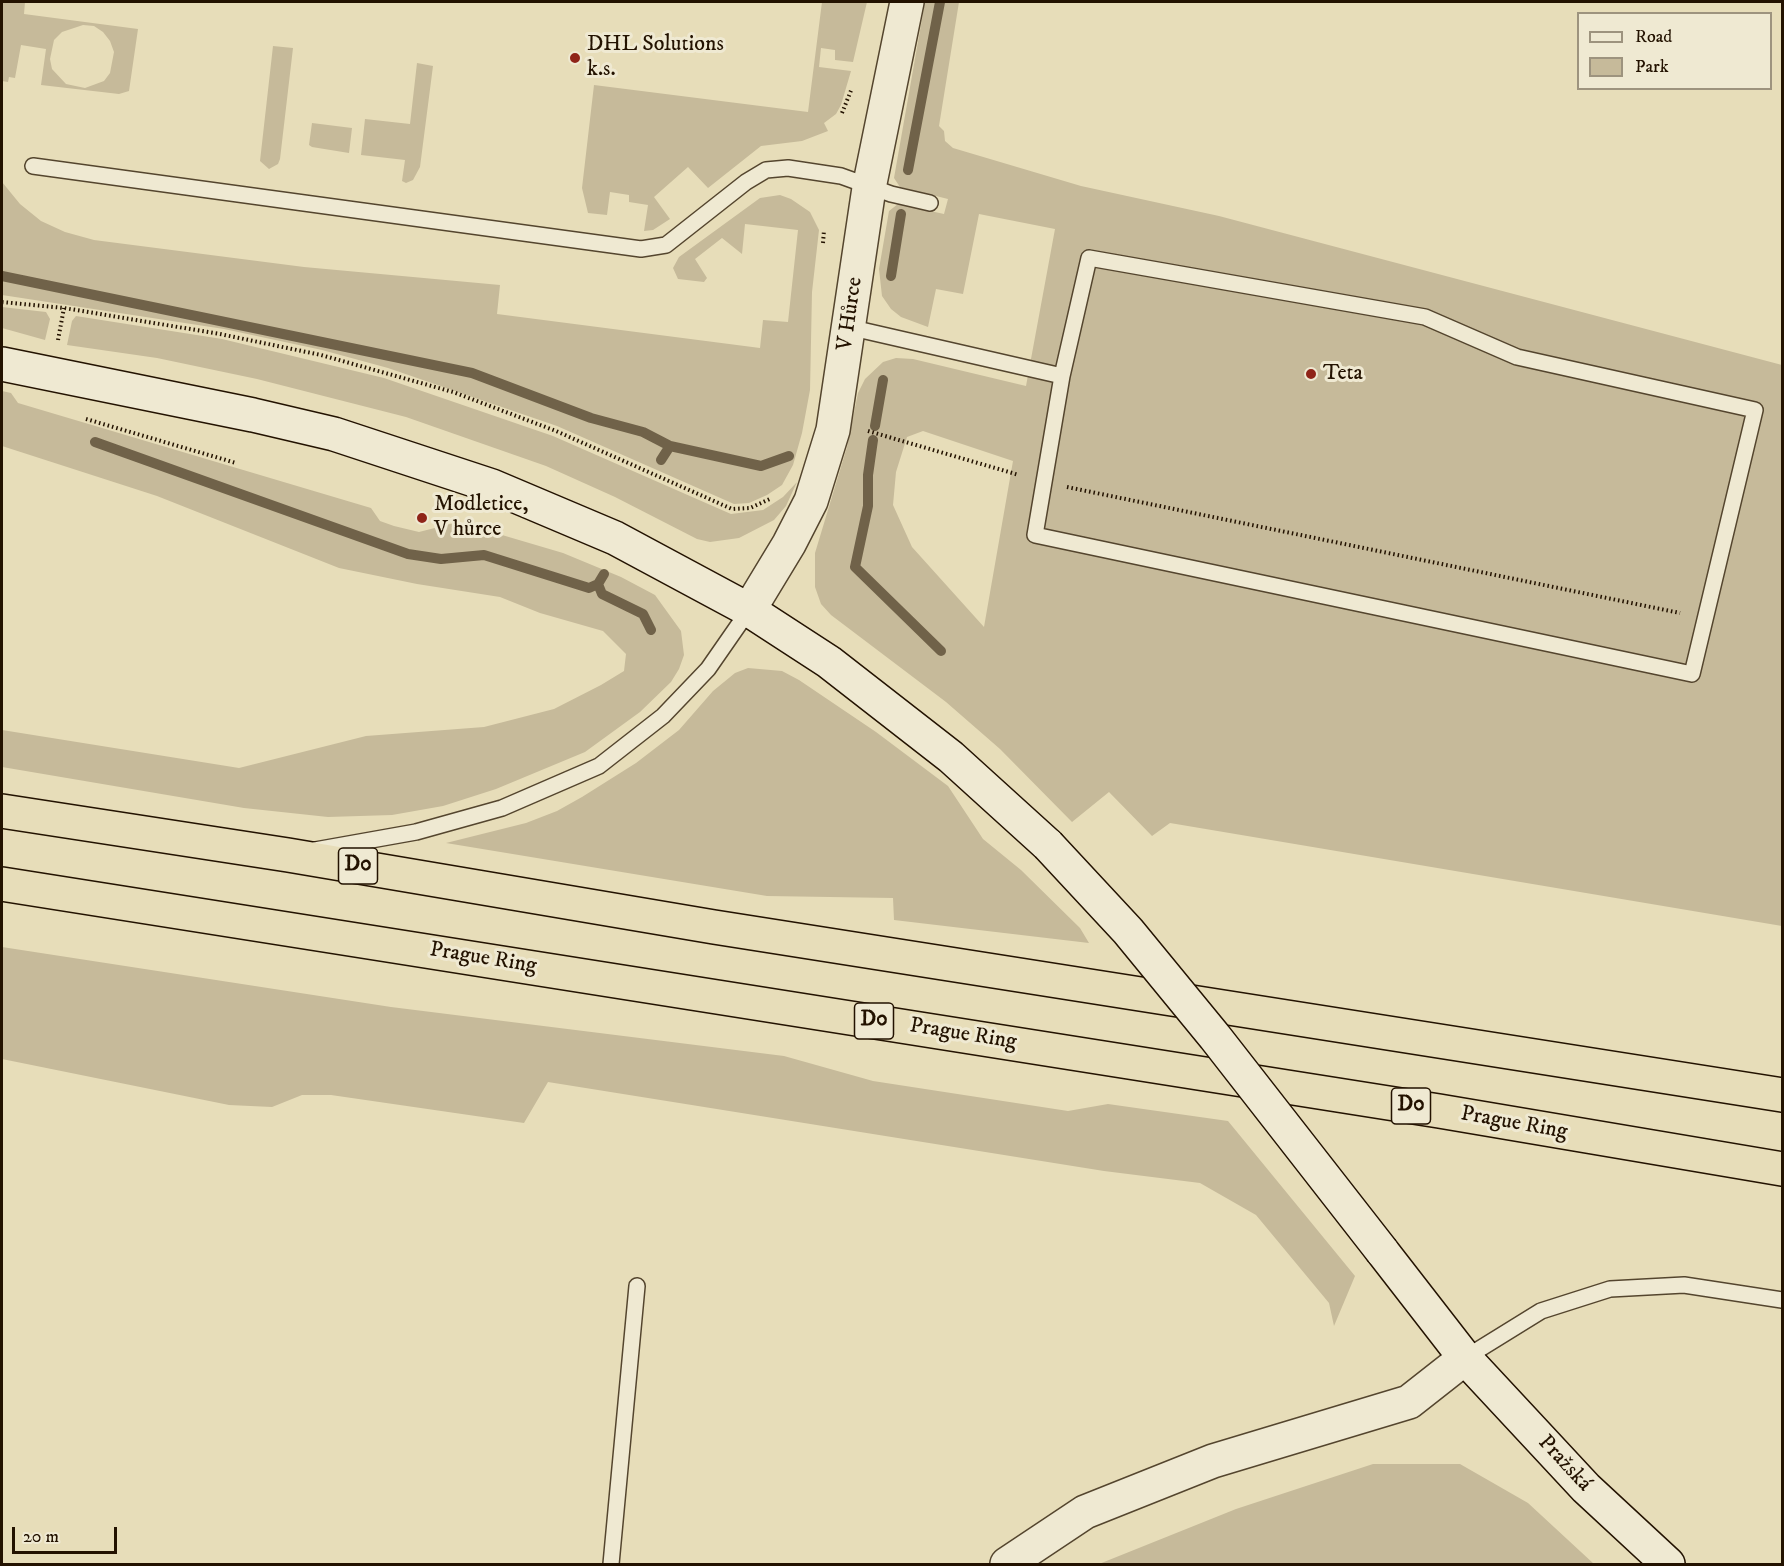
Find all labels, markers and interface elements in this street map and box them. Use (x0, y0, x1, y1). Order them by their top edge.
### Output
legend (1577, 12, 1772, 90)
text: Road (1635, 26, 1672, 48)
place label: DHL Solutions k.s. (587, 32, 724, 84)
marker: DHL Solutions k.s. (568, 51, 582, 65)
text: Park (1635, 56, 1669, 78)
street label: V Hůrce (833, 275, 869, 353)
place label: Teta (1323, 361, 1363, 387)
marker: Teta (1304, 367, 1318, 381)
place label: Modletice, V hůrce (434, 492, 528, 544)
marker: Modletice, V hůrce (415, 511, 429, 525)
road number: D0 (338, 848, 378, 884)
street label: Prague Ring (428, 938, 538, 980)
road number: D0 (854, 1003, 894, 1039)
street label: Prague Ring (908, 1014, 1018, 1056)
road number: D0 (1392, 1088, 1430, 1124)
street label: Prague Ring (1459, 1102, 1569, 1146)
street label: Pražská (1531, 1430, 1597, 1498)
scale bar (15, 1515, 120, 1553)
text: 20 m (23, 1526, 59, 1548)

